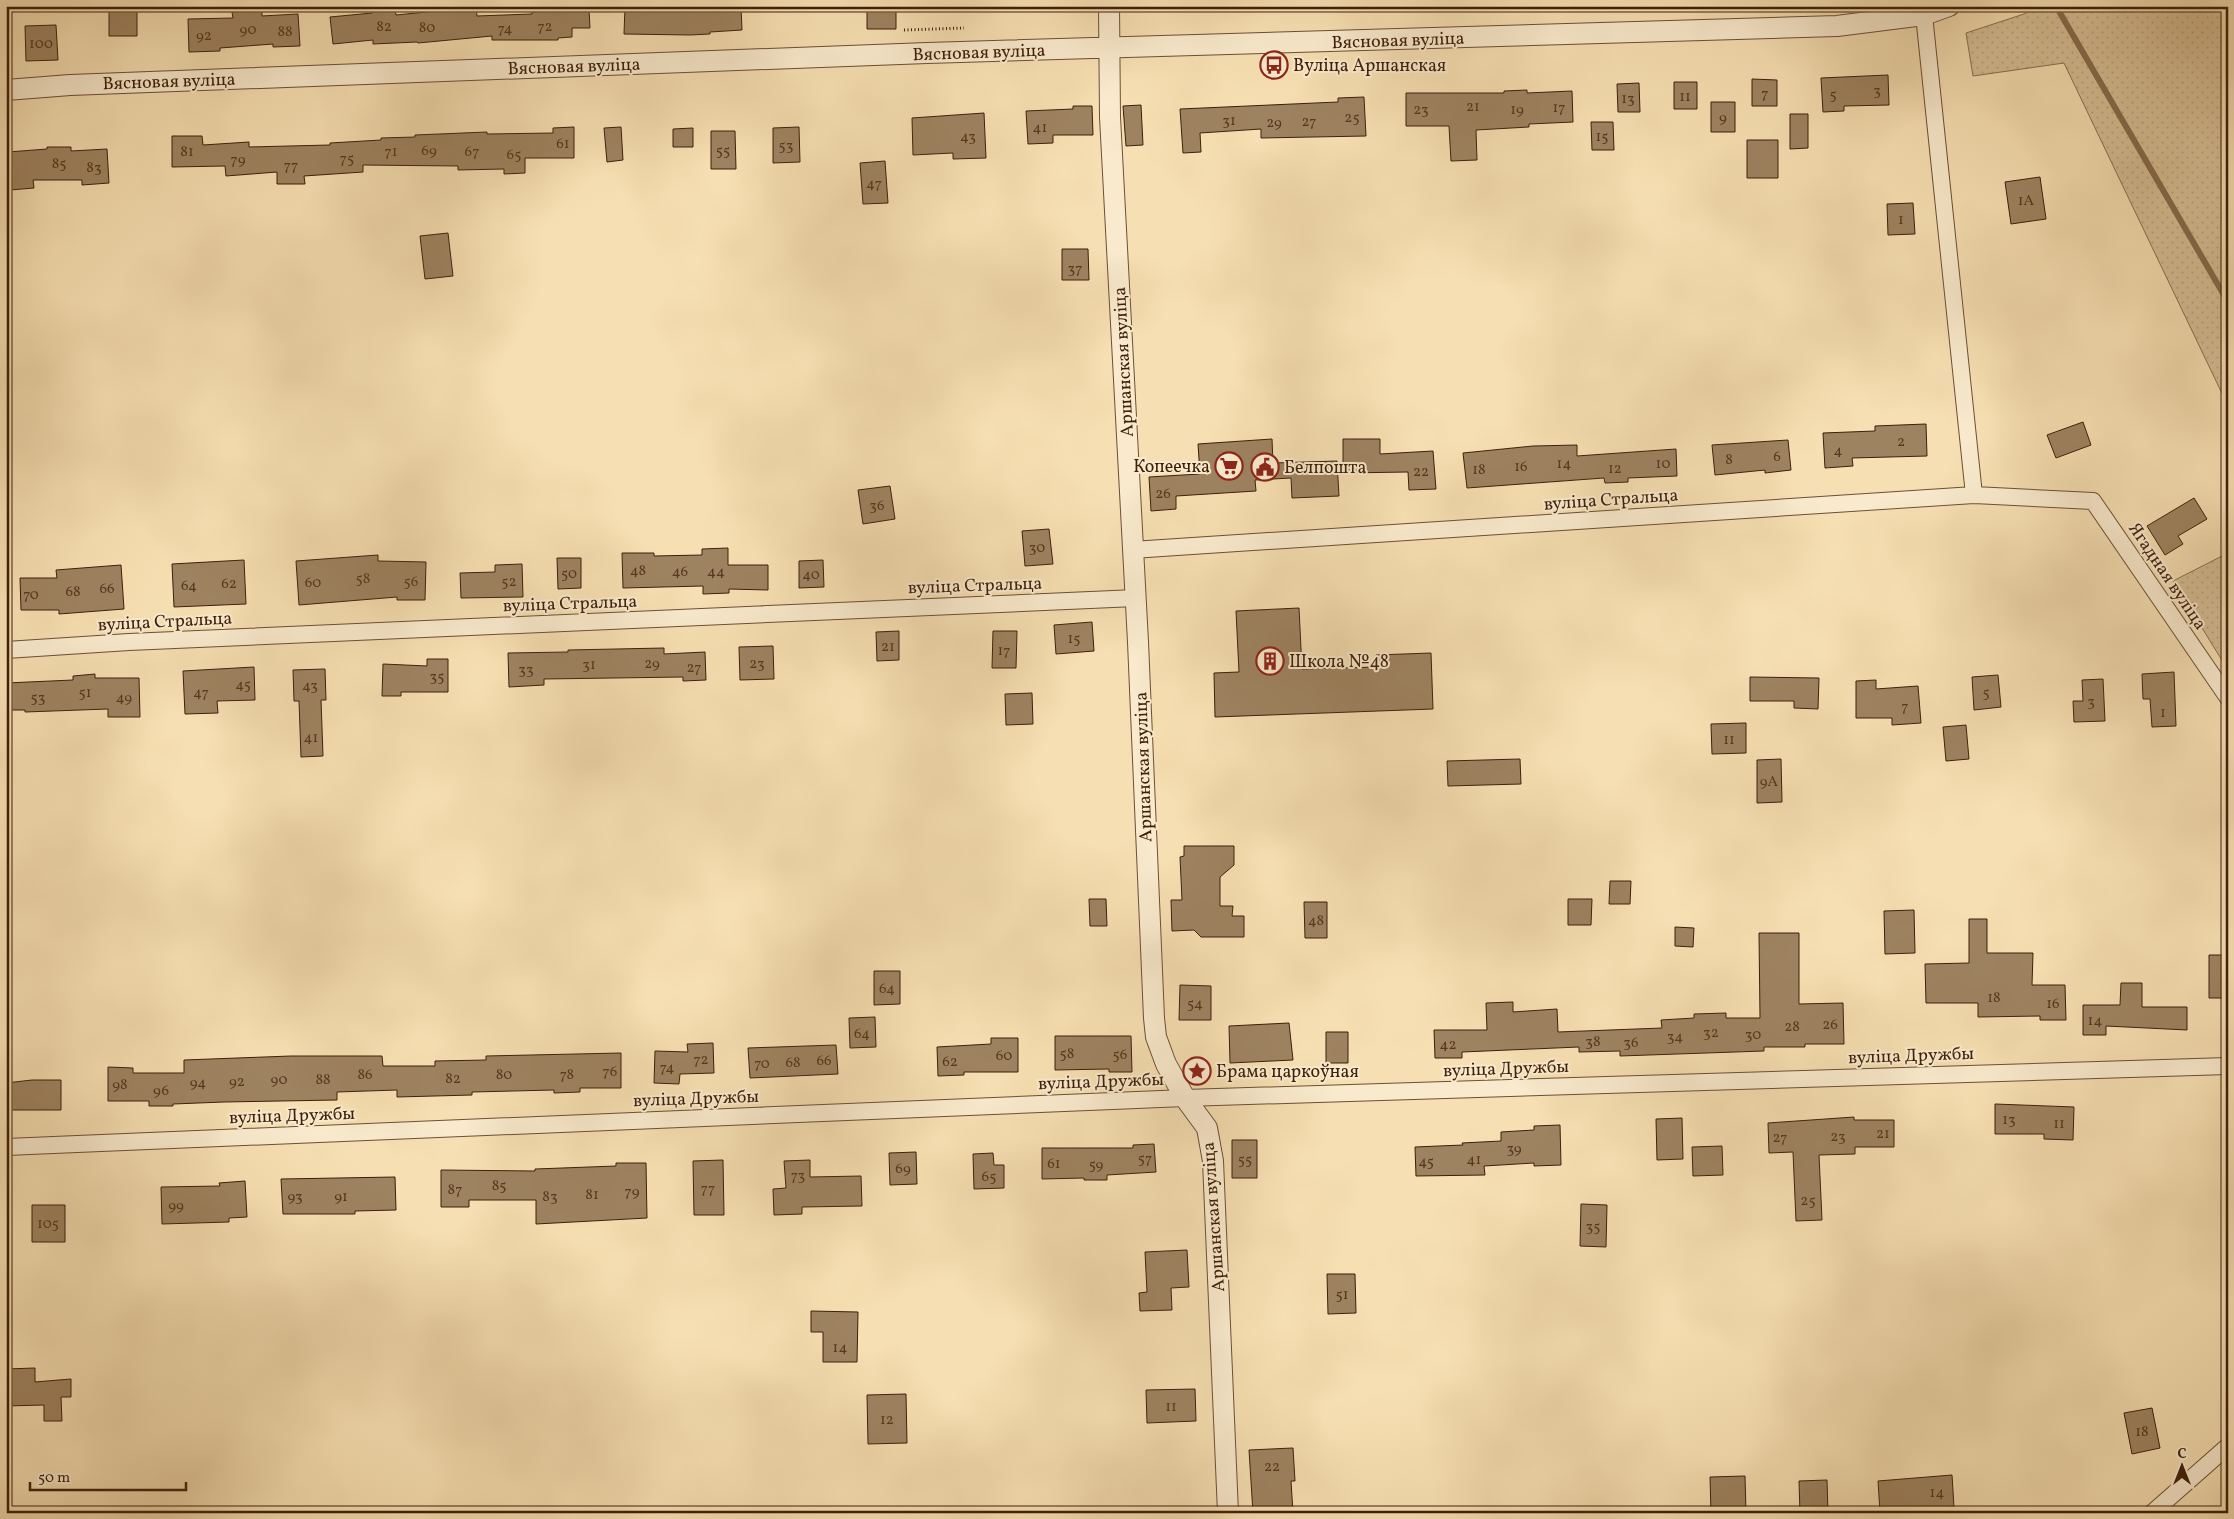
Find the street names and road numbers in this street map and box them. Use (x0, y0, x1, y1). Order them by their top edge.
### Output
street label: Вясновая вуліца (1331, 27, 1465, 56)
street label: Вясновая вуліца (912, 39, 1046, 68)
street label: Вясновая вуліца (507, 53, 641, 82)
street label: Вясновая вуліца (102, 68, 236, 97)
street label: Аршанская вуліца (1108, 286, 1141, 438)
street label: вуліца Стральца (1543, 483, 1679, 518)
street label: Ягадная вуліца (2122, 518, 2212, 635)
street label: вуліца Стральца (907, 572, 1043, 601)
street label: вуліца Стральца (502, 590, 638, 619)
street label: вуліца Стральца (97, 606, 233, 639)
street label: Аршанская вуліца (1129, 691, 1160, 843)
street label: вуліца Дружбы (1848, 1042, 1975, 1071)
street label: вуліца Дружбы (1443, 1055, 1570, 1084)
street label: вуліца Дружбы (1038, 1068, 1165, 1097)
street label: вуліца Дружбы (633, 1085, 760, 1114)
street label: вуліца Дружбы (229, 1102, 356, 1131)
street label: Аршанская вуліца (1197, 1141, 1232, 1293)

